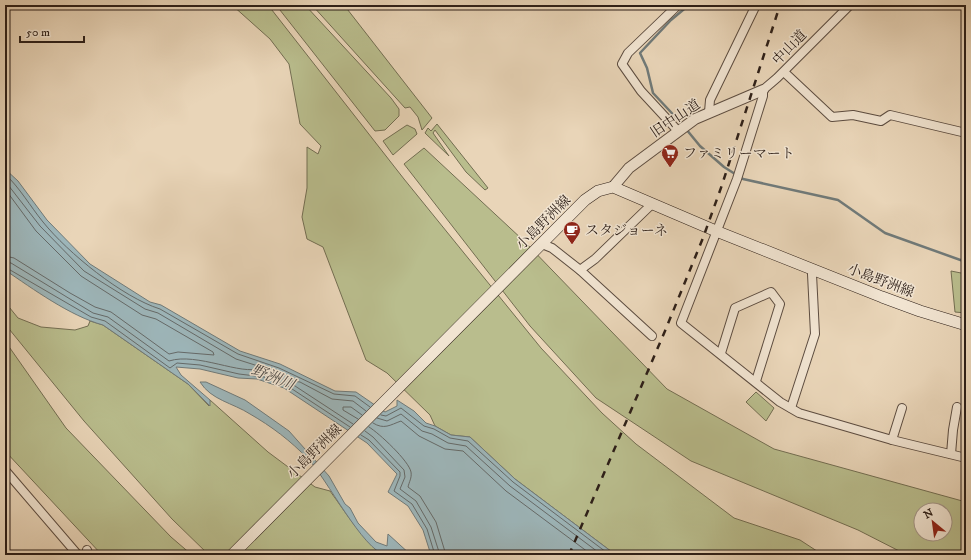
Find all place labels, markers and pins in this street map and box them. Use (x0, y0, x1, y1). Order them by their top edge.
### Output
supermarket icon: ファミリーマート (660, 143, 680, 168)
place label: ファミリーマート (683, 145, 795, 163)
cafe icon: スタジョーネ (562, 220, 582, 245)
place label: スタジョーネ (585, 222, 668, 240)

